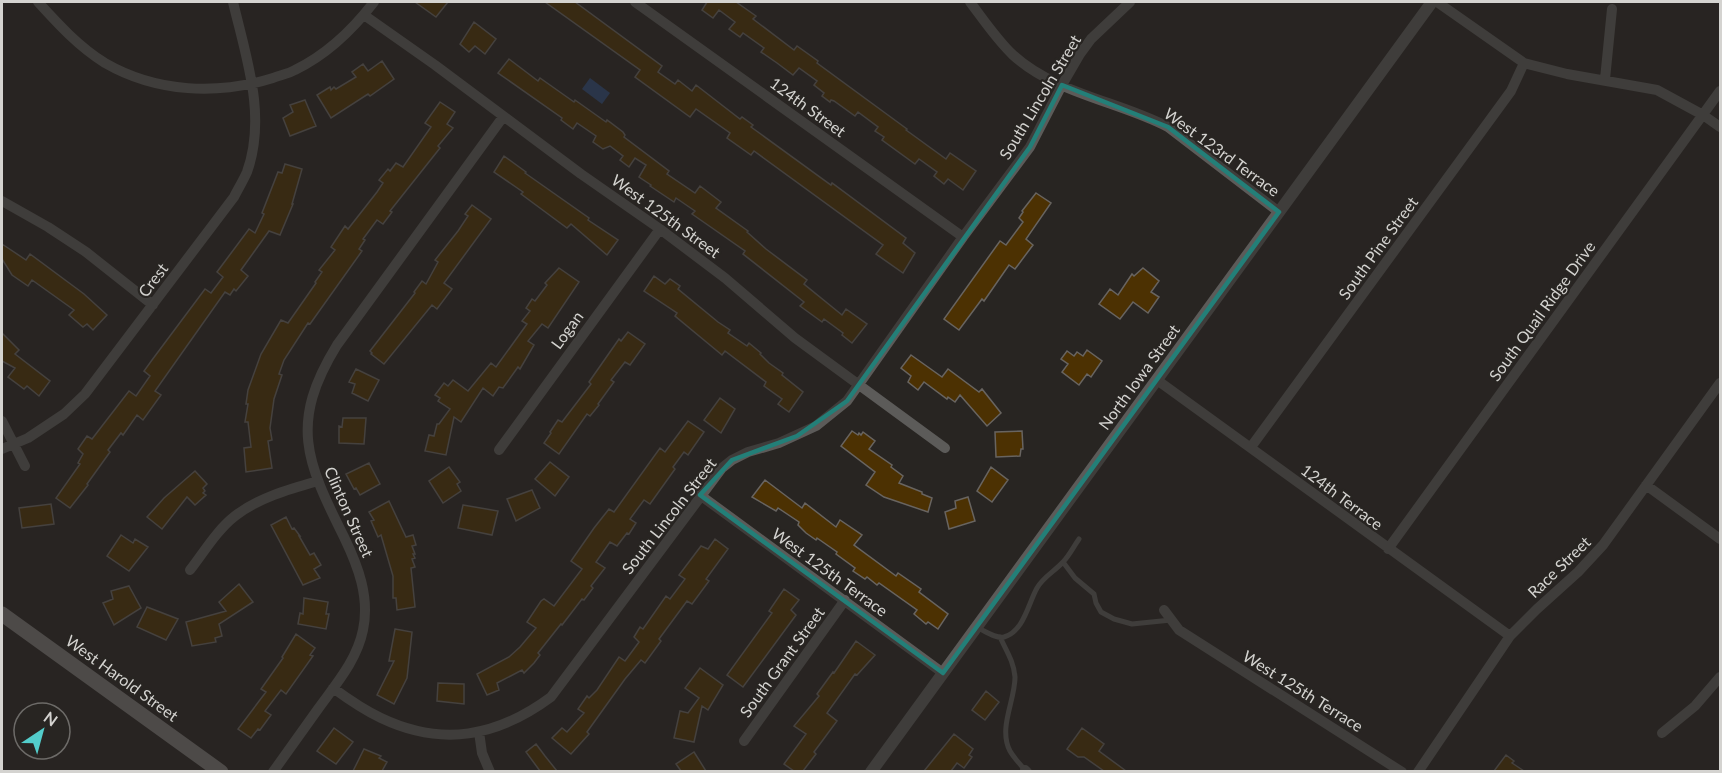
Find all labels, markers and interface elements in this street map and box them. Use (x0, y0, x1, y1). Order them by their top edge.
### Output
street label: South Lincoln Street (995, 31, 1084, 162)
street label: 124th Street (767, 73, 850, 141)
street label: West 123rd Terrace (1161, 103, 1284, 200)
street label: West 125th Street (608, 170, 725, 262)
street label: South Pine Street (1334, 192, 1421, 303)
street label: South Quail Ridge Drive (1484, 237, 1599, 384)
street label: Crest (134, 259, 172, 300)
street label: Logan (547, 307, 587, 352)
street label: North Iowa Street (1094, 320, 1183, 433)
street label: South Lincoln Street (617, 454, 720, 577)
street label: 124th Terrace (1298, 460, 1387, 534)
street label: Clinton Street (321, 464, 378, 560)
street label: West 125th Terrace (769, 523, 892, 620)
street label: Race Street (1523, 532, 1594, 601)
street label: South Grant Street (735, 603, 828, 720)
street label: West Harold Street (62, 630, 182, 725)
street label: West 125th Terrace (1240, 646, 1367, 735)
north arrow (12, 701, 72, 761)
text: N (41, 707, 62, 730)

